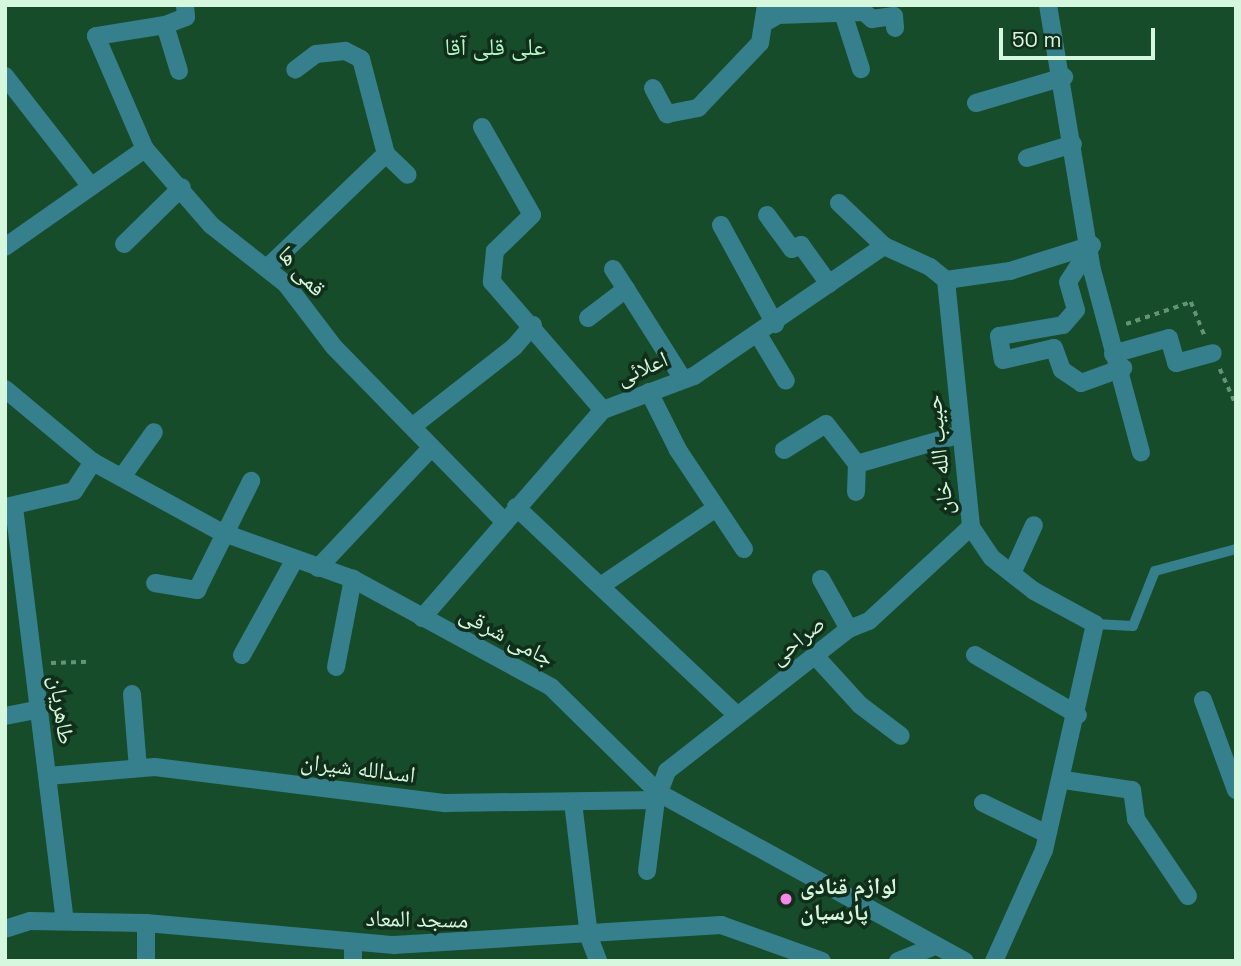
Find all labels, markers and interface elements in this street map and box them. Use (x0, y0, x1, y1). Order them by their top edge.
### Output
scale bar (1003, 14, 1159, 58)
text: 50 m (1012, 26, 1062, 53)
district label: علی قلی آقا (444, 33, 546, 61)
street label: قمی ها (272, 240, 332, 302)
street label: اعلائی (612, 345, 672, 391)
street label: حبیب الله خان (919, 394, 959, 516)
street label: جامی شرقی (455, 600, 559, 672)
street label: صراحی (764, 609, 830, 671)
street label: طاهریان (44, 674, 80, 746)
street label: اسدالله شیران (299, 747, 417, 789)
place label: لوازم قنادی پارسیان (800, 872, 897, 926)
marker: لوازم قنادی پارسیان (778, 891, 794, 907)
street label: مسجد المعاد (365, 904, 469, 934)

